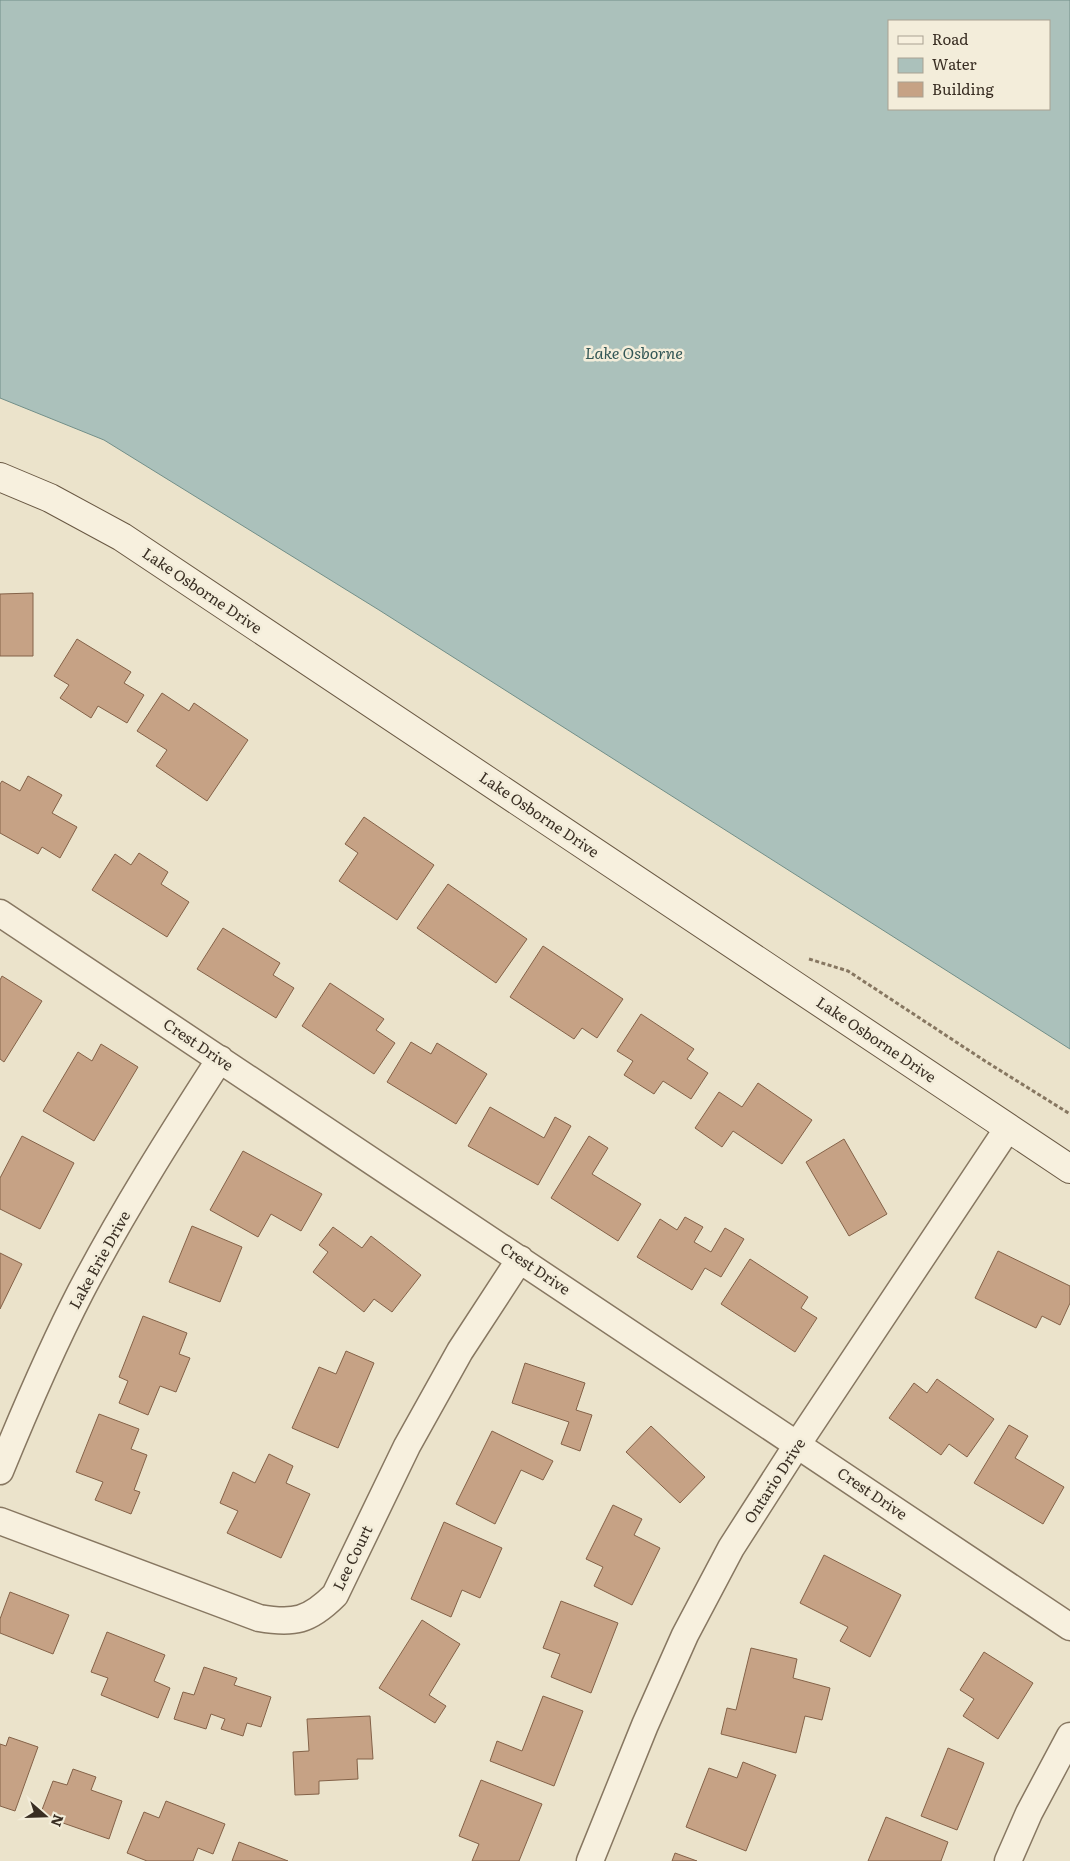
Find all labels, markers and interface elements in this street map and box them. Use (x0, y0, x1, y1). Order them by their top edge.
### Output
legend (888, 20, 1050, 110)
text: Road (932, 27, 968, 50)
text: Water (932, 52, 977, 75)
text: Building (932, 77, 994, 100)
water label: Lake Osborne (585, 340, 683, 364)
street label: Lake Osborne Drive (138, 541, 268, 639)
street label: Lake Osborne Drive (475, 765, 605, 863)
street label: Lake Osborne Drive (812, 990, 942, 1088)
street label: Crest Drive (159, 1012, 239, 1076)
street label: Lake Erie Drive (62, 1206, 135, 1313)
street label: Crest Drive (496, 1236, 576, 1300)
street label: Ontario Drive (737, 1433, 810, 1528)
street label: Crest Drive (833, 1461, 913, 1525)
street label: Lee Court (326, 1521, 377, 1594)
north arrow (20, 1791, 70, 1841)
text: N (47, 1812, 70, 1830)

